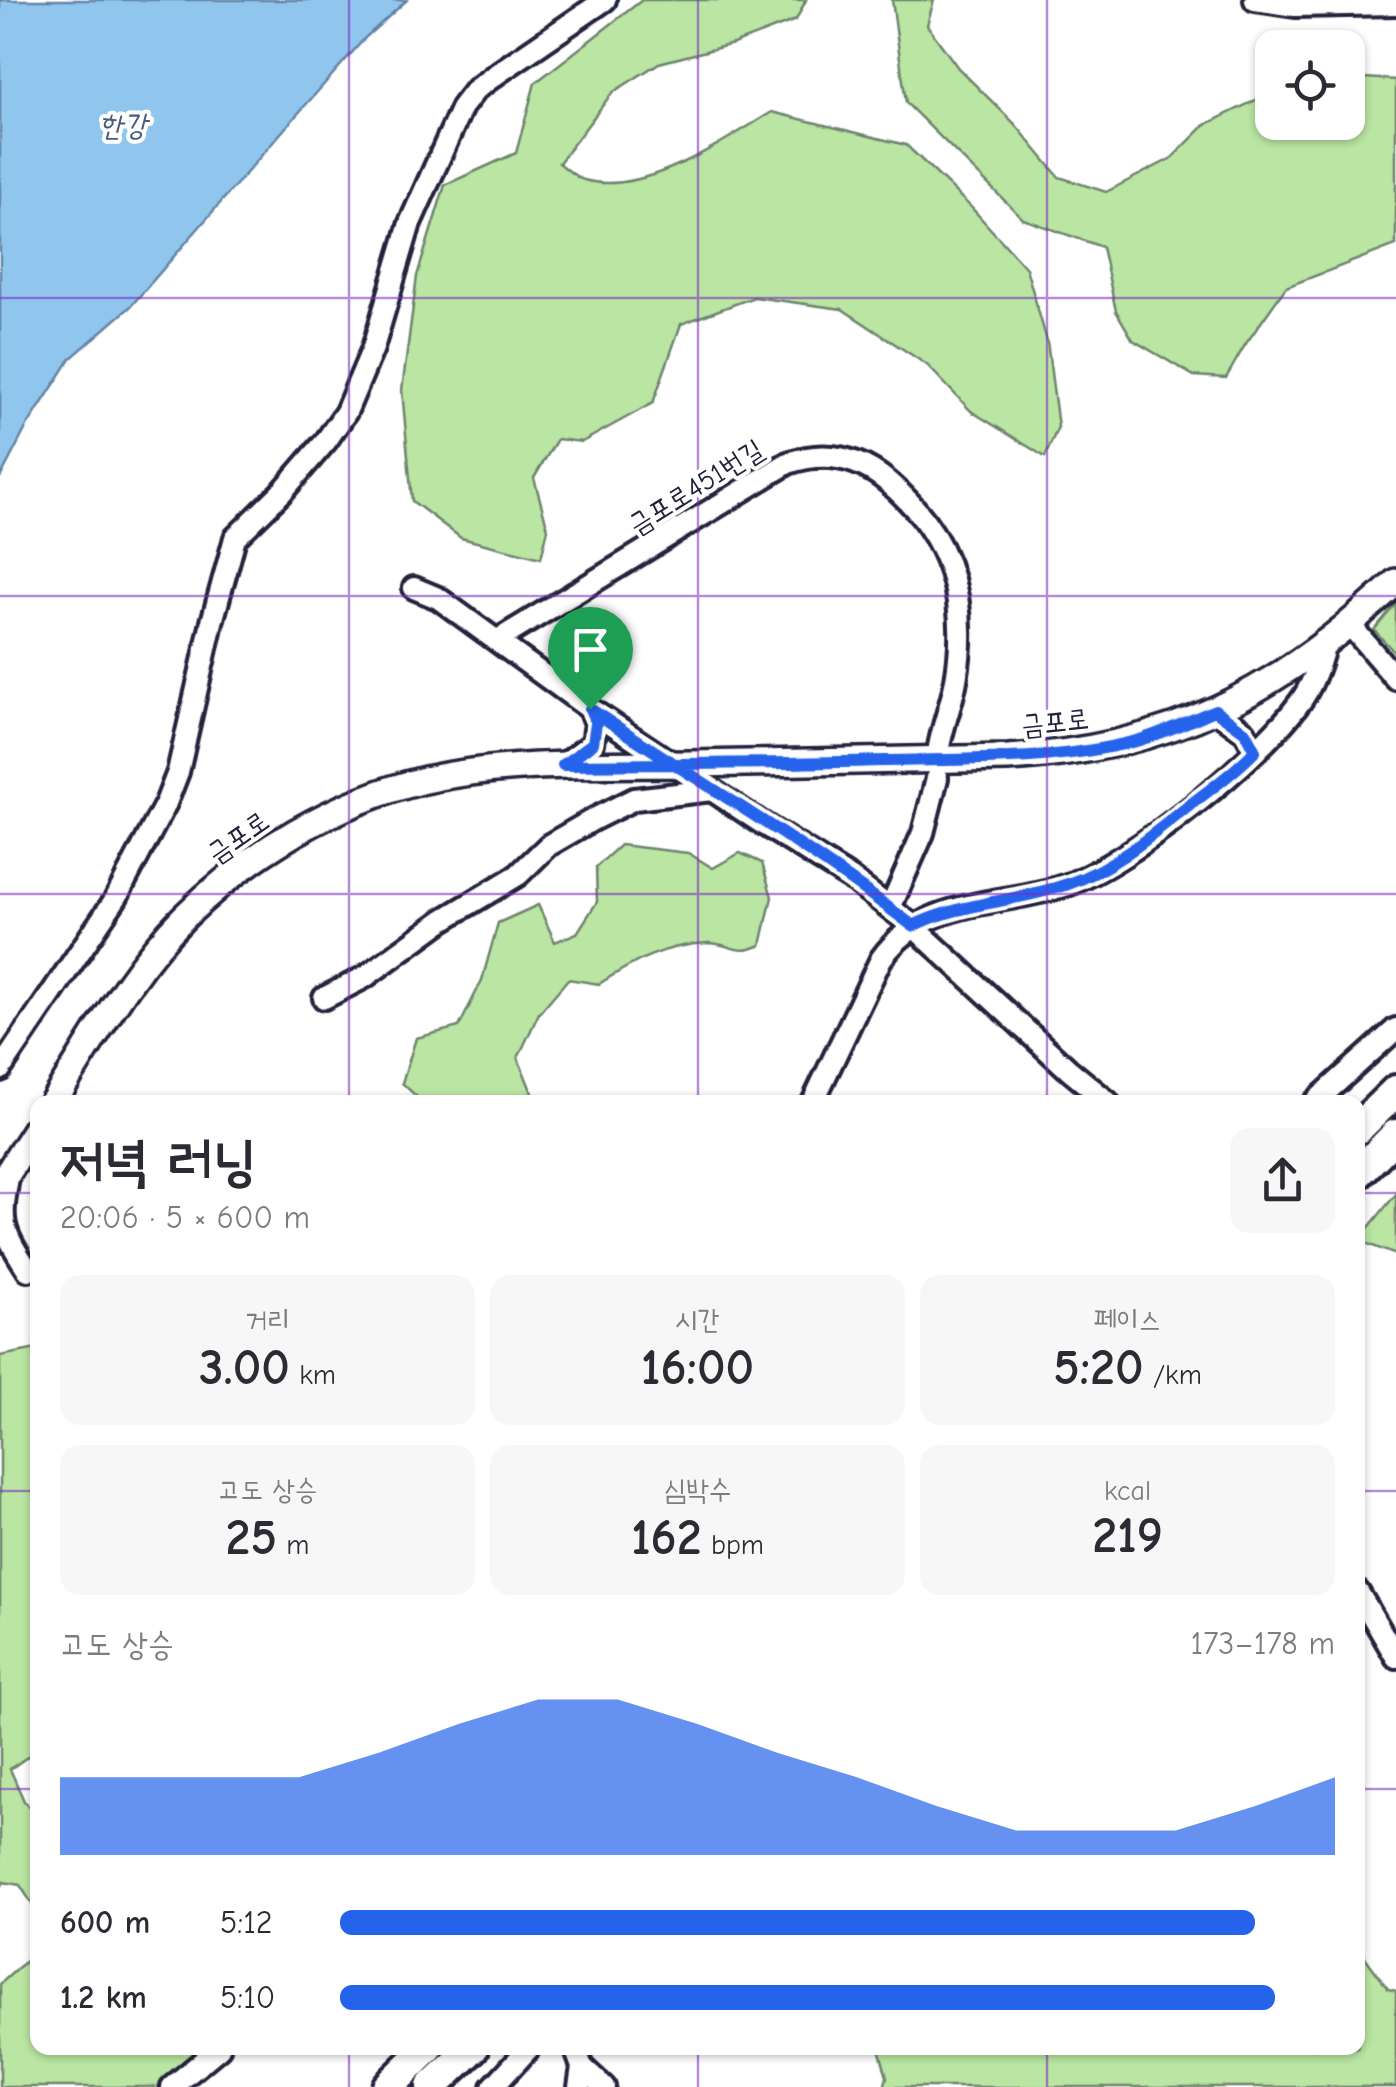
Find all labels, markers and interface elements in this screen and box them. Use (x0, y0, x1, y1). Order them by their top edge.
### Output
map controls (1255, 30, 1365, 140)
button: locate (1255, 30, 1365, 140)
water label: 한강 (99, 108, 151, 143)
street label: 금포로451번길 (623, 433, 769, 541)
pin (548, 607, 633, 710)
icon: arrive (563, 622, 618, 677)
street label: 금포로 (1020, 703, 1090, 741)
street label: 금포로 (201, 805, 275, 869)
button: share (1230, 1128, 1335, 1233)
text: 저녁 러닝 (60, 1129, 257, 1193)
text: 20:06 · 5 × 600 m (60, 1199, 310, 1236)
text: 거리 (245, 1304, 290, 1336)
text: 시간 (675, 1304, 720, 1336)
text: 페이스 (1094, 1304, 1161, 1336)
text: 3.00 (199, 1339, 290, 1397)
text: 16:00 (641, 1339, 754, 1397)
text: 5:20 (1053, 1339, 1144, 1397)
text: km (290, 1359, 336, 1391)
text: /km (1144, 1359, 1202, 1391)
text: 고도 상승 (218, 1474, 317, 1506)
text: 심박수 (664, 1474, 731, 1506)
text: kcal (1104, 1475, 1151, 1507)
text: 219 (1092, 1507, 1163, 1565)
text: 25 (226, 1509, 277, 1567)
text: 162 (631, 1509, 702, 1567)
text: m (277, 1529, 309, 1561)
text: bpm (702, 1529, 764, 1561)
text: 173–178 m (1191, 1625, 1335, 1662)
text: 고도 상승 (60, 1626, 174, 1663)
text: 600 m (60, 1904, 150, 1941)
text: 5:12 (220, 1904, 273, 1941)
text: 1.2 km (60, 1979, 147, 2016)
text: 5:10 (220, 1979, 275, 2016)

